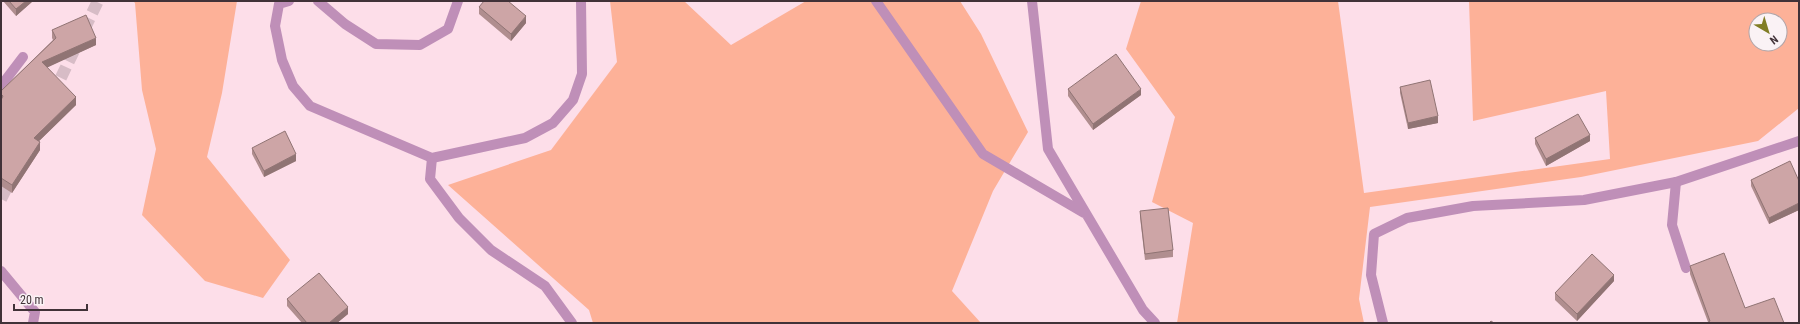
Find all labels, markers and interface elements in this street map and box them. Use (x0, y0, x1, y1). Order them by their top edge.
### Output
north arrow (1748, 12, 1788, 52)
text: N (1767, 32, 1781, 47)
scale bar (14, 286, 87, 312)
text: 20 m (20, 293, 44, 307)

